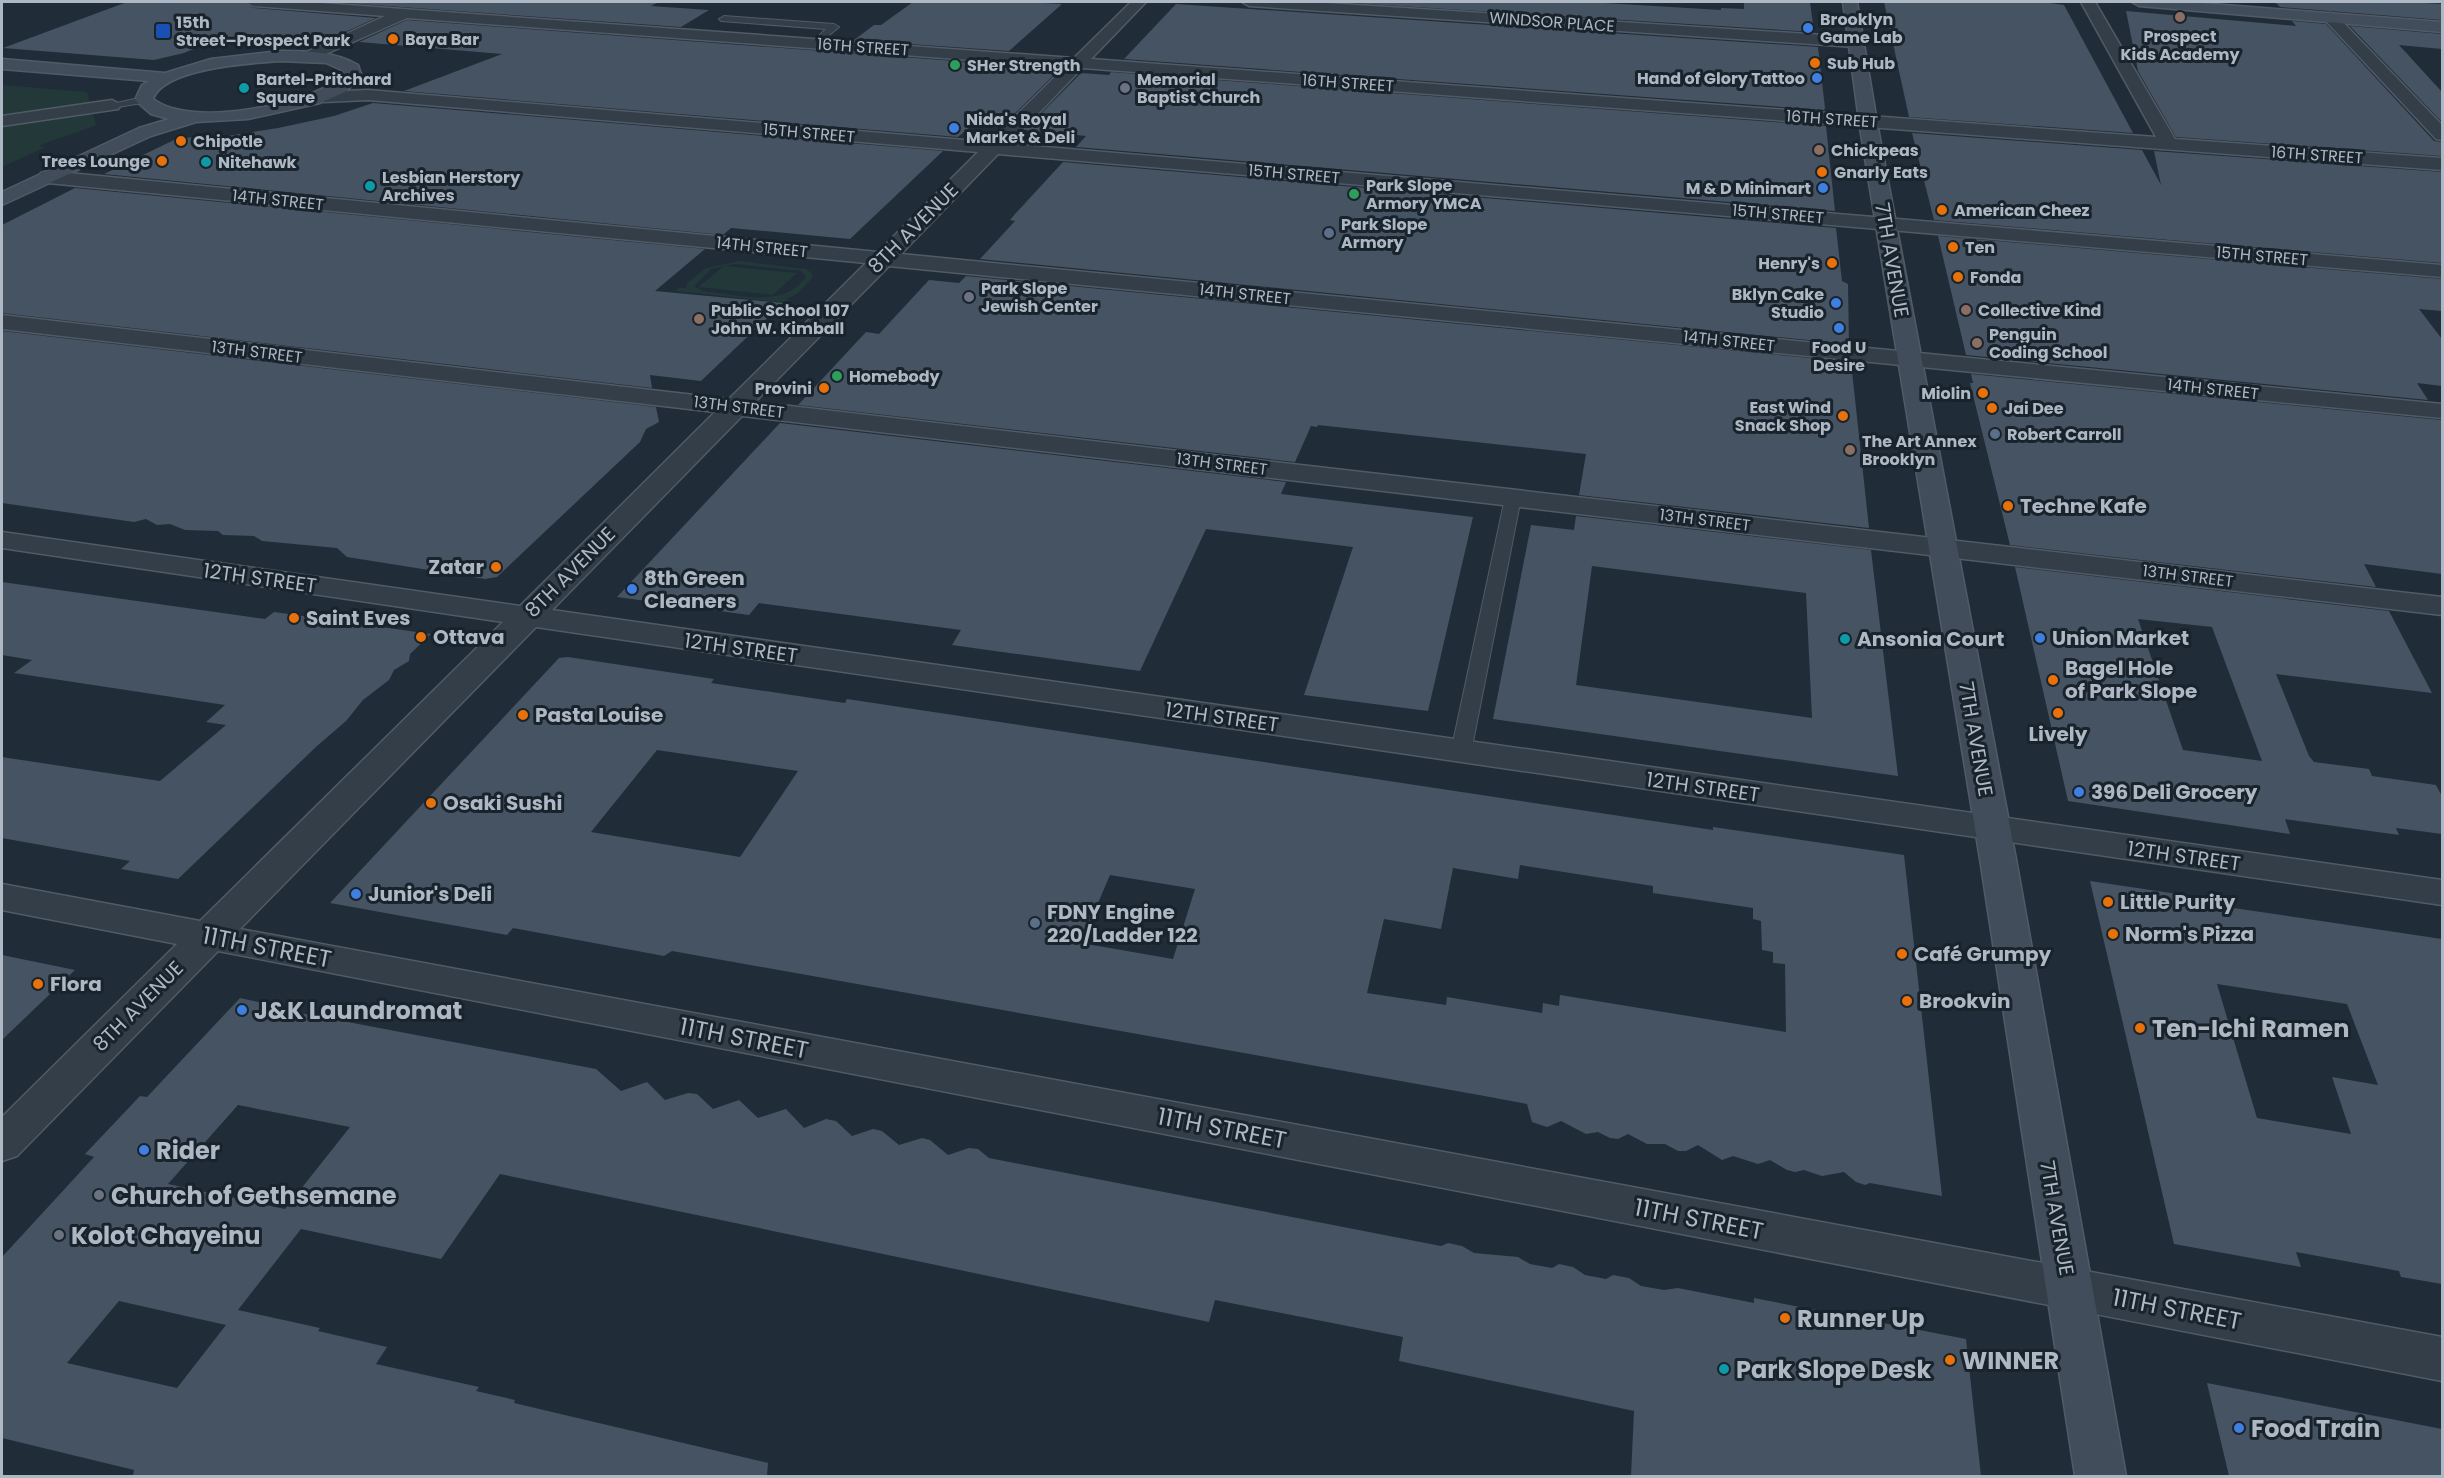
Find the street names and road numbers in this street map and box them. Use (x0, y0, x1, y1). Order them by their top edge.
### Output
street label: WINDSOR PLACE (1489, 6, 1615, 38)
street label: 16TH STREET (816, 32, 910, 62)
street label: 16TH STREET (1301, 68, 1395, 98)
street label: 16TH STREET (1785, 104, 1879, 134)
street label: 15TH STREET (762, 118, 856, 148)
street label: 16TH STREET (2270, 140, 2364, 170)
street label: 15TH STREET (1247, 159, 1341, 189)
street label: 8TH AVENUE (861, 176, 965, 280)
street label: 14TH STREET (231, 184, 325, 216)
street label: 15TH STREET (1731, 199, 1825, 229)
street label: 7TH AVENUE (1868, 200, 1916, 320)
street label: 14TH STREET (715, 231, 809, 263)
street label: 15TH STREET (2215, 241, 2309, 271)
street label: 14TH STREET (1198, 278, 1292, 310)
street label: 14TH STREET (1682, 325, 1776, 357)
street label: 13TH STREET (210, 335, 304, 369)
street label: 14TH STREET (2166, 373, 2260, 405)
street label: 13TH STREET (692, 390, 786, 424)
street label: 13TH STREET (1175, 447, 1269, 481)
street label: 13TH STREET (1658, 503, 1752, 537)
street label: 8TH AVENUE (518, 520, 622, 624)
street label: 12TH STREET (202, 556, 319, 600)
street label: 13TH STREET (2141, 559, 2235, 593)
street label: 12TH STREET (683, 626, 800, 670)
street label: 7TH AVENUE (1952, 679, 2000, 799)
street label: 12TH STREET (1164, 695, 1281, 739)
street label: 12TH STREET (1645, 765, 1762, 809)
street label: 12TH STREET (2126, 834, 2243, 878)
street label: 11TH STREET (200, 918, 334, 976)
street label: 8TH AVENUE (86, 954, 190, 1058)
street label: 11TH STREET (677, 1009, 811, 1067)
street label: 11TH STREET (1155, 1099, 1289, 1157)
street label: 7TH AVENUE (2033, 1158, 2081, 1278)
street label: 11TH STREET (1632, 1190, 1766, 1248)
street label: 11TH STREET (2110, 1280, 2244, 1338)

